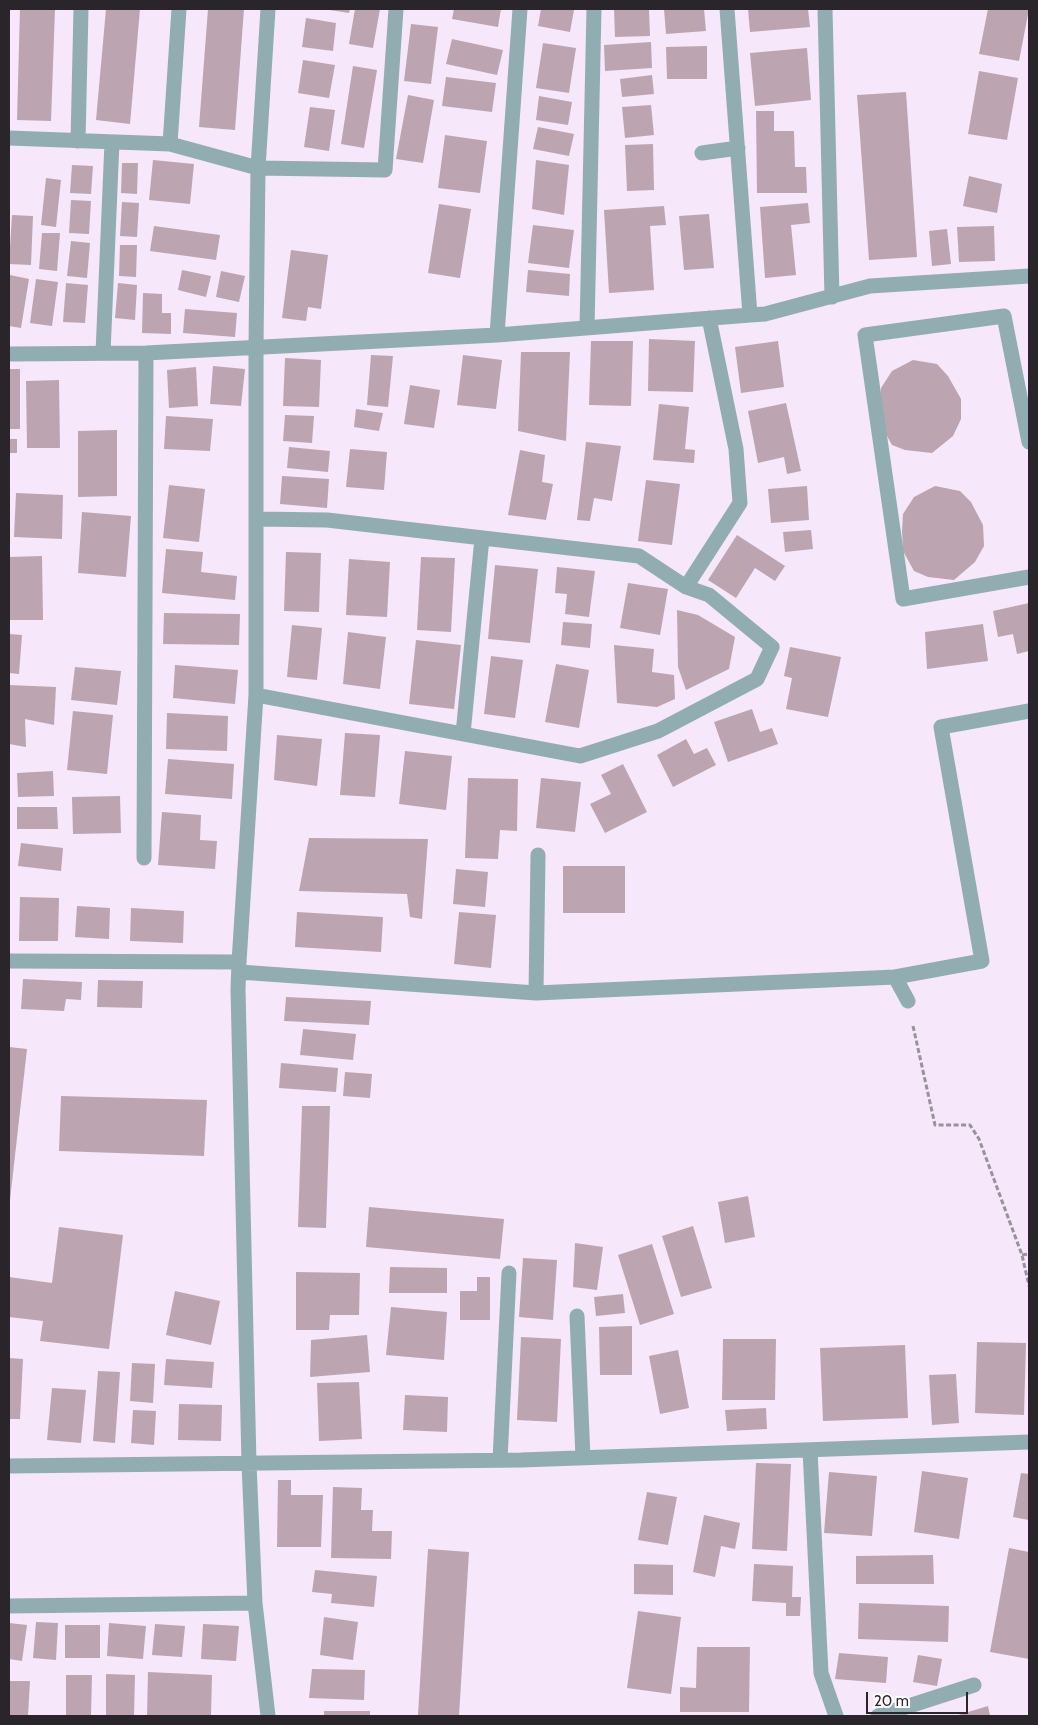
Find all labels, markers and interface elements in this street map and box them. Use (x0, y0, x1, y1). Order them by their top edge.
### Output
scale bar (868, 1682, 970, 1714)
text: 20 m (874, 1692, 909, 1710)

